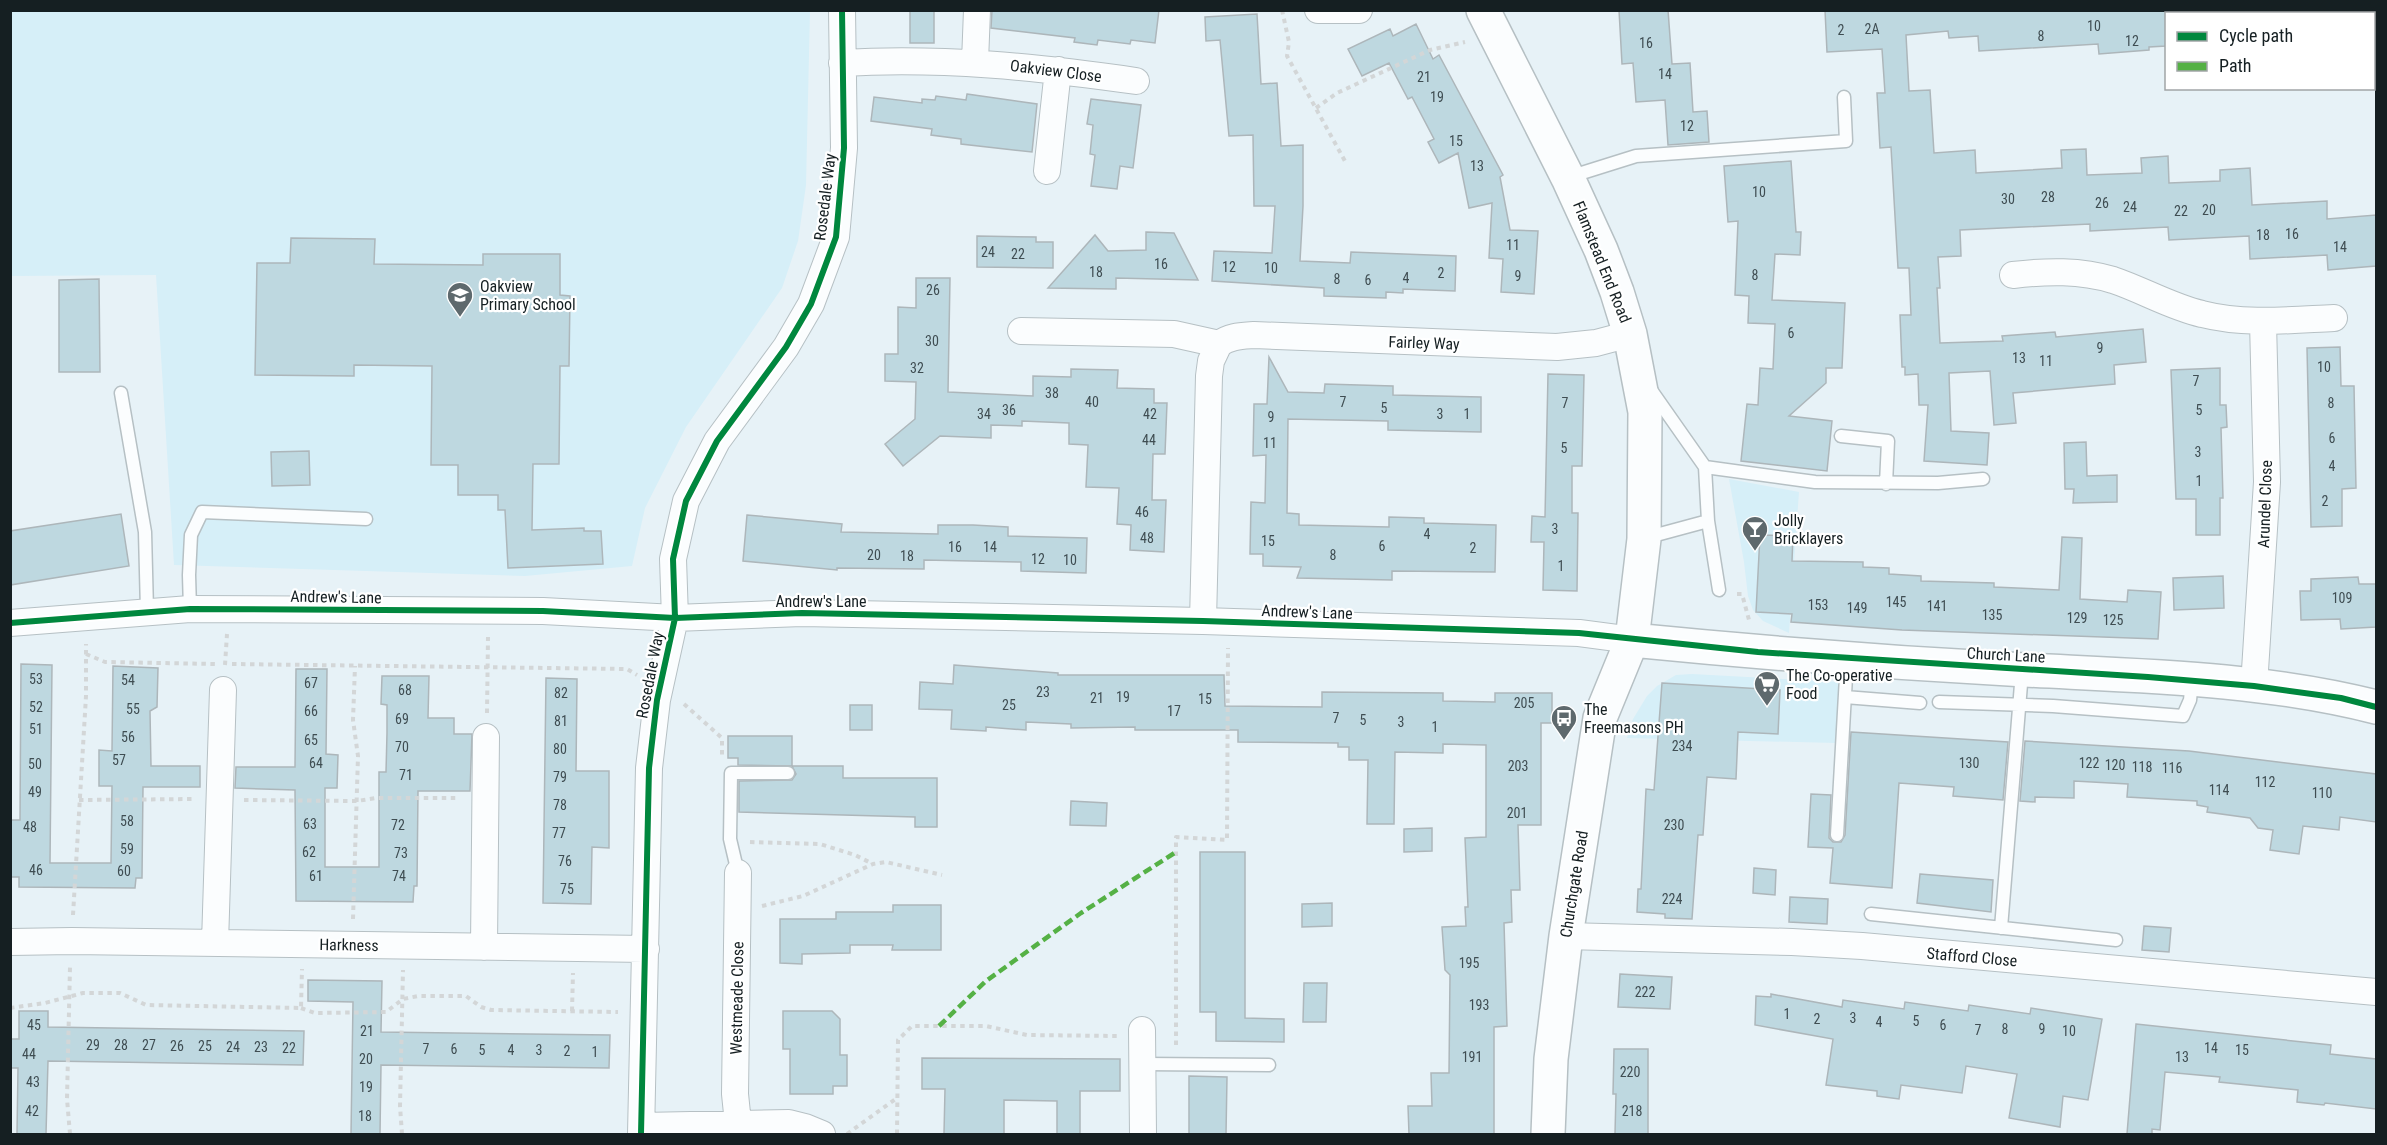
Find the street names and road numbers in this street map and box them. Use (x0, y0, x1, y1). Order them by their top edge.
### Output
street label: Oakview Close (1009, 56, 1103, 86)
street label: Rosedale Way (810, 152, 840, 242)
street label: Flamstead End Road (1569, 198, 1635, 326)
street label: Fairley Way (1388, 332, 1460, 354)
street label: Arundel Close (2254, 460, 2276, 548)
street label: Andrew's Lane (290, 587, 382, 607)
street label: Andrew's Lane (775, 592, 867, 611)
street label: Andrew's Lane (1261, 601, 1353, 623)
street label: Rosedale Way (632, 630, 668, 720)
street label: Church Lane (1966, 643, 2046, 667)
street label: Churchgate Road (1556, 829, 1592, 939)
street label: Harkness (319, 935, 379, 955)
street label: Westmeade Close (727, 941, 747, 1055)
street label: Stafford Close (1926, 944, 2018, 970)

